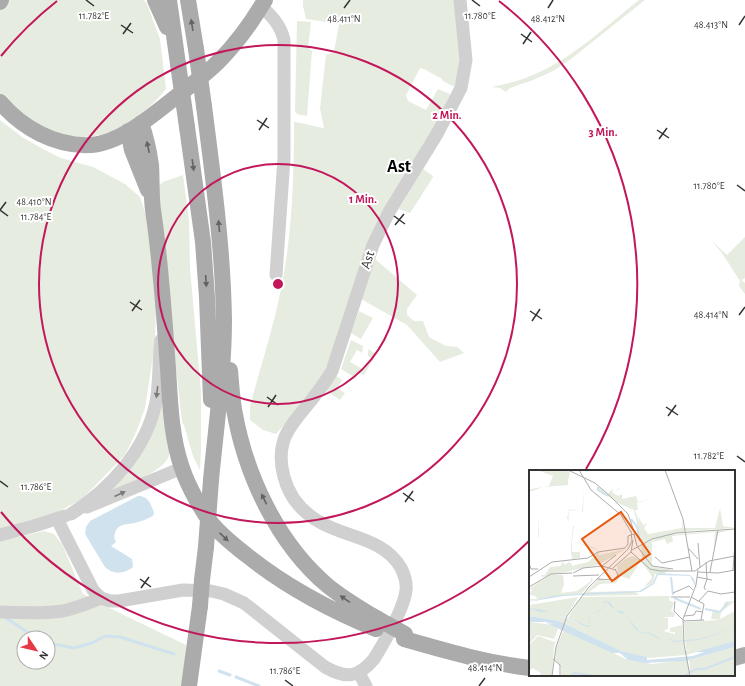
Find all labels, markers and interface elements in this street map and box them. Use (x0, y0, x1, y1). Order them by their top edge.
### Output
text: 11.782°E (79, 11, 109, 21)
text: 11.780°E (464, 11, 496, 21)
text: 48.411°N (327, 14, 361, 24)
text: 48.412°N (531, 14, 565, 24)
one-way arrow (189, 19, 195, 31)
text: 48.413°N (694, 20, 728, 30)
text: 2 Min. (432, 109, 462, 121)
text: 3 Min. (589, 126, 618, 138)
one-way arrow (144, 141, 150, 153)
district label: Ast (387, 158, 411, 176)
one-way arrow (190, 159, 196, 171)
text: 11.780°E (693, 181, 725, 191)
text: 1 Min. (349, 193, 377, 205)
text: 48.410°N (16, 197, 52, 207)
text: 11.784°E (21, 212, 51, 222)
one-way arrow (216, 220, 223, 232)
street label: Ast (359, 249, 378, 271)
one-way arrow (203, 275, 209, 287)
centre of rings (271, 277, 285, 291)
text: 48.414°N (694, 310, 728, 320)
one-way arrow (154, 386, 160, 398)
text: 11.782°E (694, 451, 724, 461)
inset map (529, 470, 735, 676)
text: 11.786°E (21, 482, 51, 492)
one-way arrow (114, 491, 125, 497)
one-way arrow (261, 494, 267, 505)
one-way arrow (219, 532, 229, 541)
one-way arrow (340, 595, 350, 603)
north arrow (16, 630, 56, 670)
text: N (37, 649, 50, 662)
text: 48.414°N (468, 663, 502, 673)
text: 11.786°E (270, 666, 300, 676)

